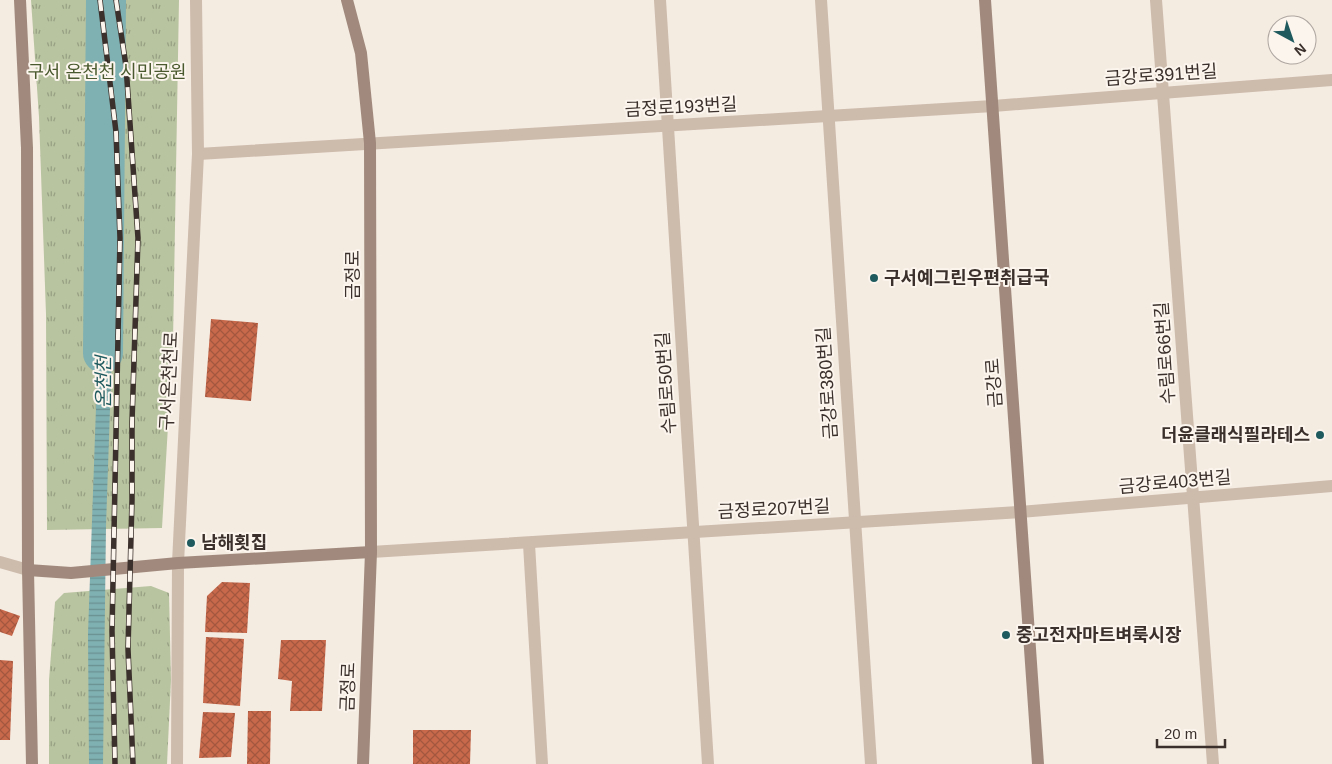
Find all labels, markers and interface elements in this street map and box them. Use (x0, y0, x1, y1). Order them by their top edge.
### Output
north arrow (1267, 15, 1317, 65)
text: N (1291, 41, 1309, 59)
street label: 금강로391번길 (1104, 61, 1218, 89)
park label: 구서 온천천 시민공원 (27, 62, 187, 82)
street label: 금정로193번길 (624, 94, 738, 120)
street label: 금정로 (343, 250, 363, 300)
place label: 구서예그린우편취급국 (884, 268, 1050, 288)
marker: 구서예그린우편취급국 (868, 272, 880, 284)
street label: 수림로66번길 (1151, 301, 1179, 405)
street label: 금강로380번길 (813, 326, 841, 440)
street label: 구서온천천로 (156, 331, 182, 431)
street label: 수림로50번길 (652, 331, 680, 435)
water label: 온천천 (93, 354, 114, 408)
street label: 금강로 (982, 358, 1006, 408)
place label: 더윤클래식필라테스 (1161, 425, 1310, 445)
marker: 더윤클래식필라테스 (1314, 429, 1326, 441)
street label: 금강로403번길 (1118, 467, 1232, 497)
street label: 금정로207번길 (717, 496, 831, 522)
place label: 남해횟집 (201, 533, 267, 553)
marker: 남해횟집 (185, 537, 197, 549)
place label: 중고전자마트벼룩시장 (1016, 625, 1182, 645)
marker: 중고전자마트벼룩시장 (1000, 629, 1012, 641)
street label: 금정로 (337, 662, 359, 712)
scale bar (1157, 716, 1224, 748)
text: 20 m (1164, 725, 1197, 742)

